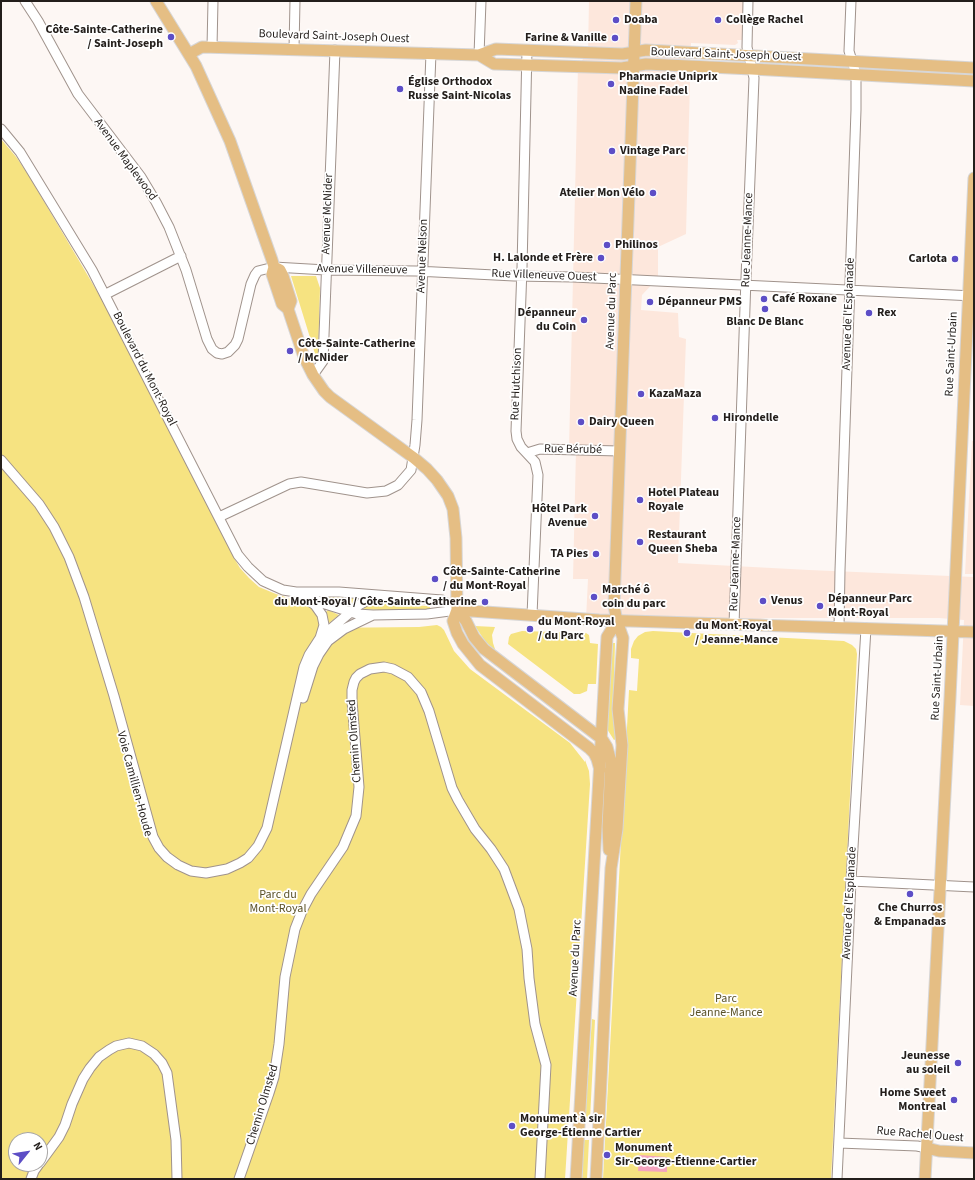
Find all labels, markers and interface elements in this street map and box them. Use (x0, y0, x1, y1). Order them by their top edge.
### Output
place label: Doaba (624, 13, 658, 27)
place label: Collège Rachel (726, 13, 803, 27)
marker: Doaba (611, 15, 621, 25)
marker: Collège Rachel (713, 15, 723, 25)
place label: Côte-Sainte-Catherine / Saint-Joseph (46, 23, 163, 51)
street label: Boulevard Saint-Joseph Ouest (258, 27, 410, 47)
place label: Farine & Vanille (525, 31, 607, 45)
marker: Côte-Sainte-Catherine / Saint-Joseph (166, 32, 176, 42)
marker: Farine & Vanille (610, 33, 620, 43)
street label: Boulevard Saint-Joseph Ouest (650, 45, 802, 65)
place label: Pharmacie Uniprix Nadine Fadel (619, 70, 718, 98)
place label: Église Orthodox Russe Saint-Nicolas (408, 75, 511, 103)
marker: Pharmacie Uniprix Nadine Fadel (606, 79, 616, 89)
marker: Église Orthodox Russe Saint-Nicolas (395, 84, 405, 94)
street label: Avenue Maplewood (90, 116, 160, 204)
place label: Vintage Parc (620, 144, 686, 158)
marker: Vintage Parc (607, 146, 617, 156)
street label: Avenue McNider (319, 173, 337, 255)
place label: Atelier Mon Vélo (560, 186, 645, 200)
marker: Atelier Mon Vélo (648, 188, 658, 198)
street label: Rue Jeanne-Mance (739, 192, 757, 288)
street label: Avenue Nelson (415, 219, 431, 293)
place label: Philinos (615, 238, 658, 252)
marker: Philinos (602, 240, 612, 250)
place label: H. Lalonde et Frère (493, 251, 593, 265)
place label: Carlota (908, 252, 947, 266)
marker: H. Lalonde et Frère (596, 253, 606, 263)
marker: Carlota (950, 254, 960, 264)
street label: Avenue de l'Esplanade (840, 257, 858, 371)
street label: Avenue Villeneuve (316, 262, 408, 278)
street label: Rue Villeneuve Ouest (491, 267, 597, 285)
street label: Avenue du Parc (603, 272, 621, 350)
place label: Café Roxane (772, 292, 837, 306)
marker: Café Roxane (759, 294, 769, 304)
place label: Dépanneur PMS (658, 295, 742, 309)
marker: Dépanneur PMS (645, 297, 655, 307)
marker: Blanc De Blanc (760, 304, 770, 314)
place label: Dépanneur du Coin (518, 306, 576, 334)
place label: Rex (877, 306, 896, 320)
marker: Rex (864, 308, 874, 318)
street label: Boulevard du Mont-Royal (109, 310, 179, 428)
street label: Rue Saint-Urbain (943, 311, 961, 397)
marker: Dépanneur du Coin (579, 315, 589, 325)
place label: Blanc De Blanc (726, 315, 804, 329)
place label: Côte-Sainte-Catherine / McNider (298, 337, 415, 365)
marker: Côte-Sainte-Catherine / McNider (285, 346, 295, 356)
street label: Rue Hutchison (509, 347, 525, 421)
place label: KazaMaza (649, 387, 702, 401)
marker: KazaMaza (636, 389, 646, 399)
place label: Hirondelle (723, 411, 779, 425)
marker: Hirondelle (710, 413, 720, 423)
place label: Dairy Queen (589, 415, 654, 429)
marker: Dairy Queen (576, 417, 586, 427)
street label: Rue Bérubé (544, 442, 602, 458)
place label: Hotel Plateau Royale (648, 486, 719, 514)
marker: Hotel Plateau Royale (635, 495, 645, 505)
place label: Hôtel Park Avenue (532, 502, 587, 530)
marker: Hôtel Park Avenue (590, 511, 600, 521)
street label: Rue Jeanne-Mance (727, 516, 745, 612)
place label: Restaurant Queen Sheba (648, 528, 718, 556)
marker: Restaurant Queen Sheba (635, 537, 645, 547)
place label: TA Pies (551, 547, 588, 561)
marker: TA Pies (591, 549, 601, 559)
place label: Côte-Sainte-Catherine / du Mont-Royal (443, 565, 560, 593)
marker: Côte-Sainte-Catherine / du Mont-Royal (430, 574, 440, 584)
place label: Marché ô coin du parc (602, 583, 666, 611)
marker: Marché ô coin du parc (589, 592, 599, 602)
place label: Dépanneur Parc Mont-Royal (828, 592, 912, 620)
place label: Venus (771, 594, 803, 608)
place label: du Mont-Royal / Côte-Sainte-Catherine (274, 595, 477, 609)
marker: Venus (758, 596, 768, 606)
marker: du Mont-Royal / Côte-Sainte-Catherine (480, 597, 490, 607)
marker: Dépanneur Parc Mont-Royal (815, 601, 825, 611)
place label: du Mont-Royal / du Parc (538, 615, 614, 643)
place label: du Mont-Royal / Jeanne-Mance (695, 619, 778, 647)
marker: du Mont-Royal / du Parc (525, 624, 535, 634)
marker: du Mont-Royal / Jeanne-Mance (682, 628, 692, 638)
street label: Rue Saint-Urbain (929, 635, 947, 721)
street label: Chemin Olmsted (345, 699, 365, 783)
street label: Voie Camillien-Houde (113, 730, 155, 838)
street label: Avenue de l'Esplanade (840, 846, 860, 960)
park label: Parc du Mont-Royal (250, 888, 306, 916)
marker: Che Churros & Empanadas (905, 889, 915, 899)
place label: Che Churros & Empanadas (874, 901, 946, 929)
street label: Avenue du Parc (567, 919, 585, 997)
park label: Parc Jeanne-Mance (689, 992, 763, 1020)
place label: Jeunesse au soleil (901, 1049, 950, 1077)
marker: Jeunesse au soleil (953, 1058, 963, 1068)
street label: Chemin Olmsted (244, 1063, 282, 1147)
place label: Home Sweet Montreal (880, 1086, 946, 1114)
marker: Home Sweet Montreal (949, 1095, 959, 1105)
place label: Monument à sir George-Étienne Cartier (520, 1112, 641, 1140)
marker: Monument à sir George-Étienne Cartier (507, 1121, 517, 1131)
street label: Rue Rachel Ouest (876, 1124, 964, 1146)
north arrow (8, 1132, 48, 1172)
text: N (30, 1139, 46, 1153)
place label: Monument Sir-George-Étienne-Cartier (615, 1141, 756, 1169)
marker: Monument Sir-George-Étienne-Cartier (602, 1150, 612, 1160)

